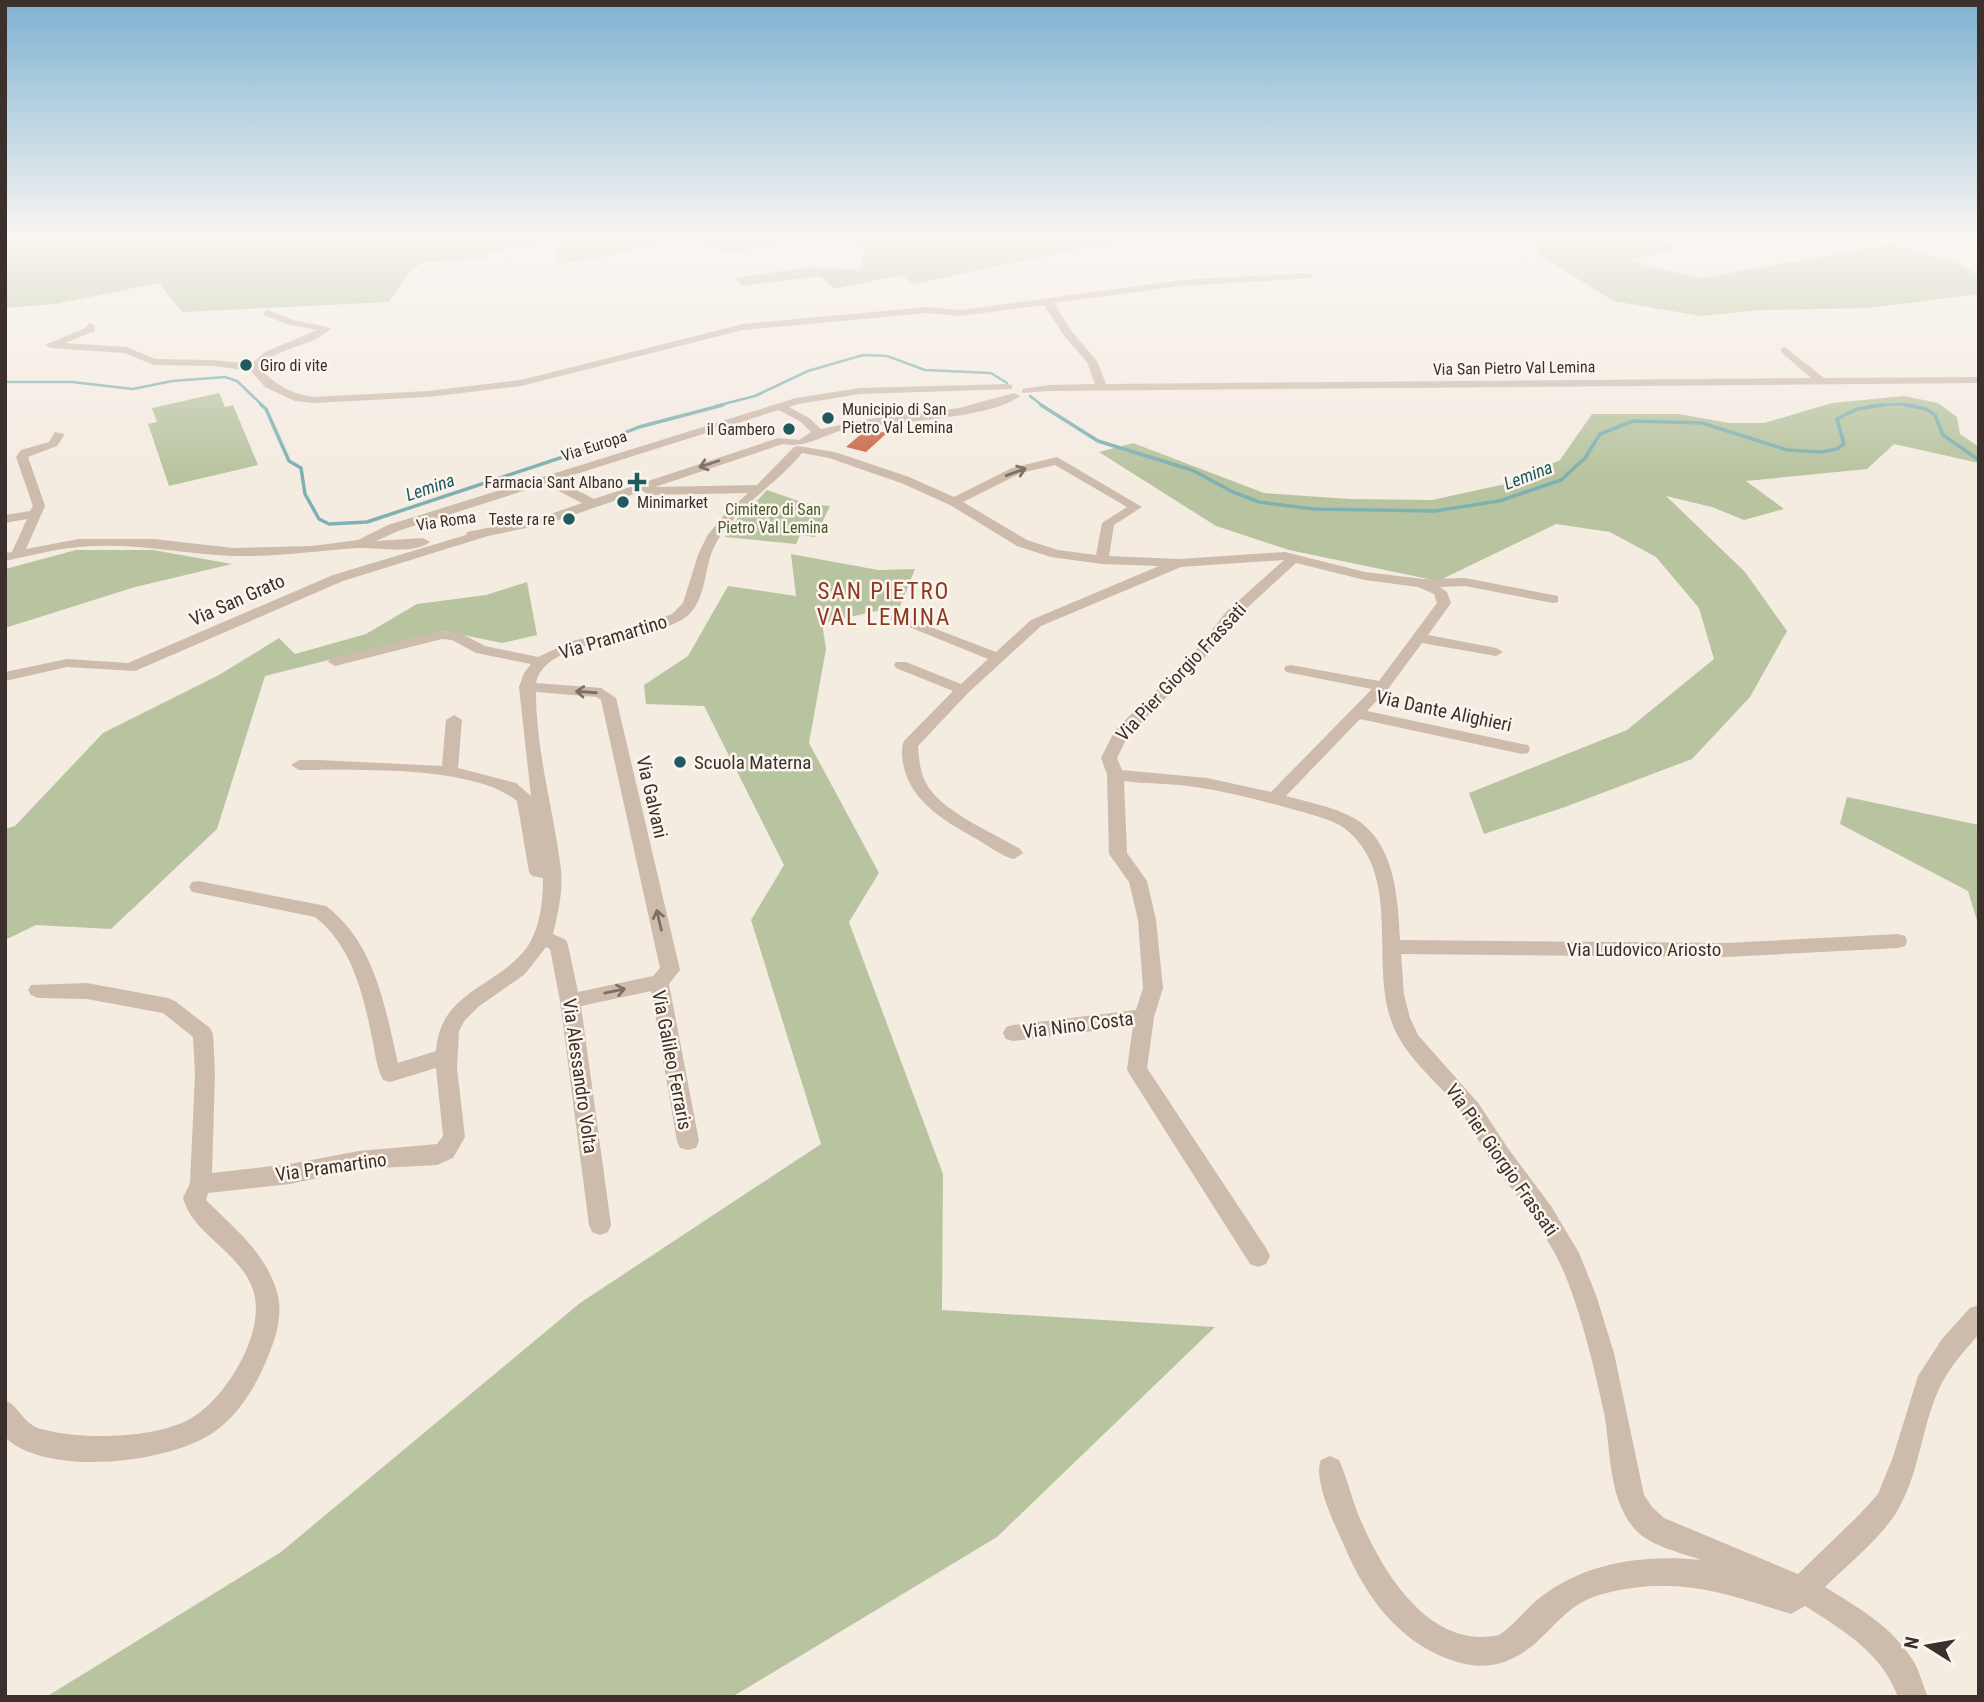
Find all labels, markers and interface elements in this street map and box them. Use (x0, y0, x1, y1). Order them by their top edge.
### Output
place label: Giro di vite (260, 356, 328, 375)
marker: Giro di vite (238, 357, 254, 373)
street label: Via San Pietro Val Lemina (1433, 357, 1595, 379)
place label: Municipio di San Pietro Val Lemina (842, 400, 953, 437)
marker: Municipio di San Pietro Val Lemina (820, 410, 836, 426)
place label: il Gambero (707, 420, 775, 439)
marker: il Gambero (781, 421, 797, 437)
street label: Via Europa (559, 426, 629, 466)
water label: Lemina (1501, 456, 1555, 494)
one-way arrow (699, 459, 721, 471)
one-way arrow (1004, 465, 1026, 477)
water label: Lemina (403, 469, 457, 505)
place label: Farmacia Sant Albano (485, 473, 623, 492)
marker: Farmacia Sant Albano (629, 474, 645, 490)
place label: Minimarket (637, 493, 708, 512)
marker: Minimarket (615, 494, 631, 510)
park label: Cimitero di San Pietro Val Lemina (717, 500, 829, 537)
street label: Via Roma (415, 507, 477, 535)
place label: Teste ra re (489, 510, 555, 529)
marker: Teste ra re (561, 511, 577, 527)
street label: Via San Grato (186, 569, 288, 631)
district label: SAN PIETRO VAL LEMINA (817, 578, 951, 631)
street label: Via Pier Giorgio Frassati (1111, 598, 1251, 746)
street label: Via Pramartino (556, 610, 670, 664)
one-way arrow (575, 685, 598, 698)
street label: Via Dante Alighieri (1374, 685, 1514, 737)
place label: Scuola Materna (694, 751, 811, 774)
street label: Via Galvani (631, 754, 673, 840)
marker: Scuola Materna (672, 754, 688, 770)
one-way arrow (652, 909, 665, 932)
street label: Via Ludovico Ariosto (1567, 938, 1721, 961)
one-way arrow (603, 984, 626, 998)
street label: Via Galileo Ferraris (647, 988, 697, 1132)
street label: Via Alessandro Volta (558, 997, 602, 1155)
street label: Via Nino Costa (1021, 1007, 1135, 1043)
street label: Via Pier Giorgio Frassati (1441, 1079, 1563, 1241)
street label: Via Pramartino (274, 1148, 388, 1186)
north arrow (1893, 1611, 1963, 1681)
text: N (1899, 1635, 1924, 1651)

